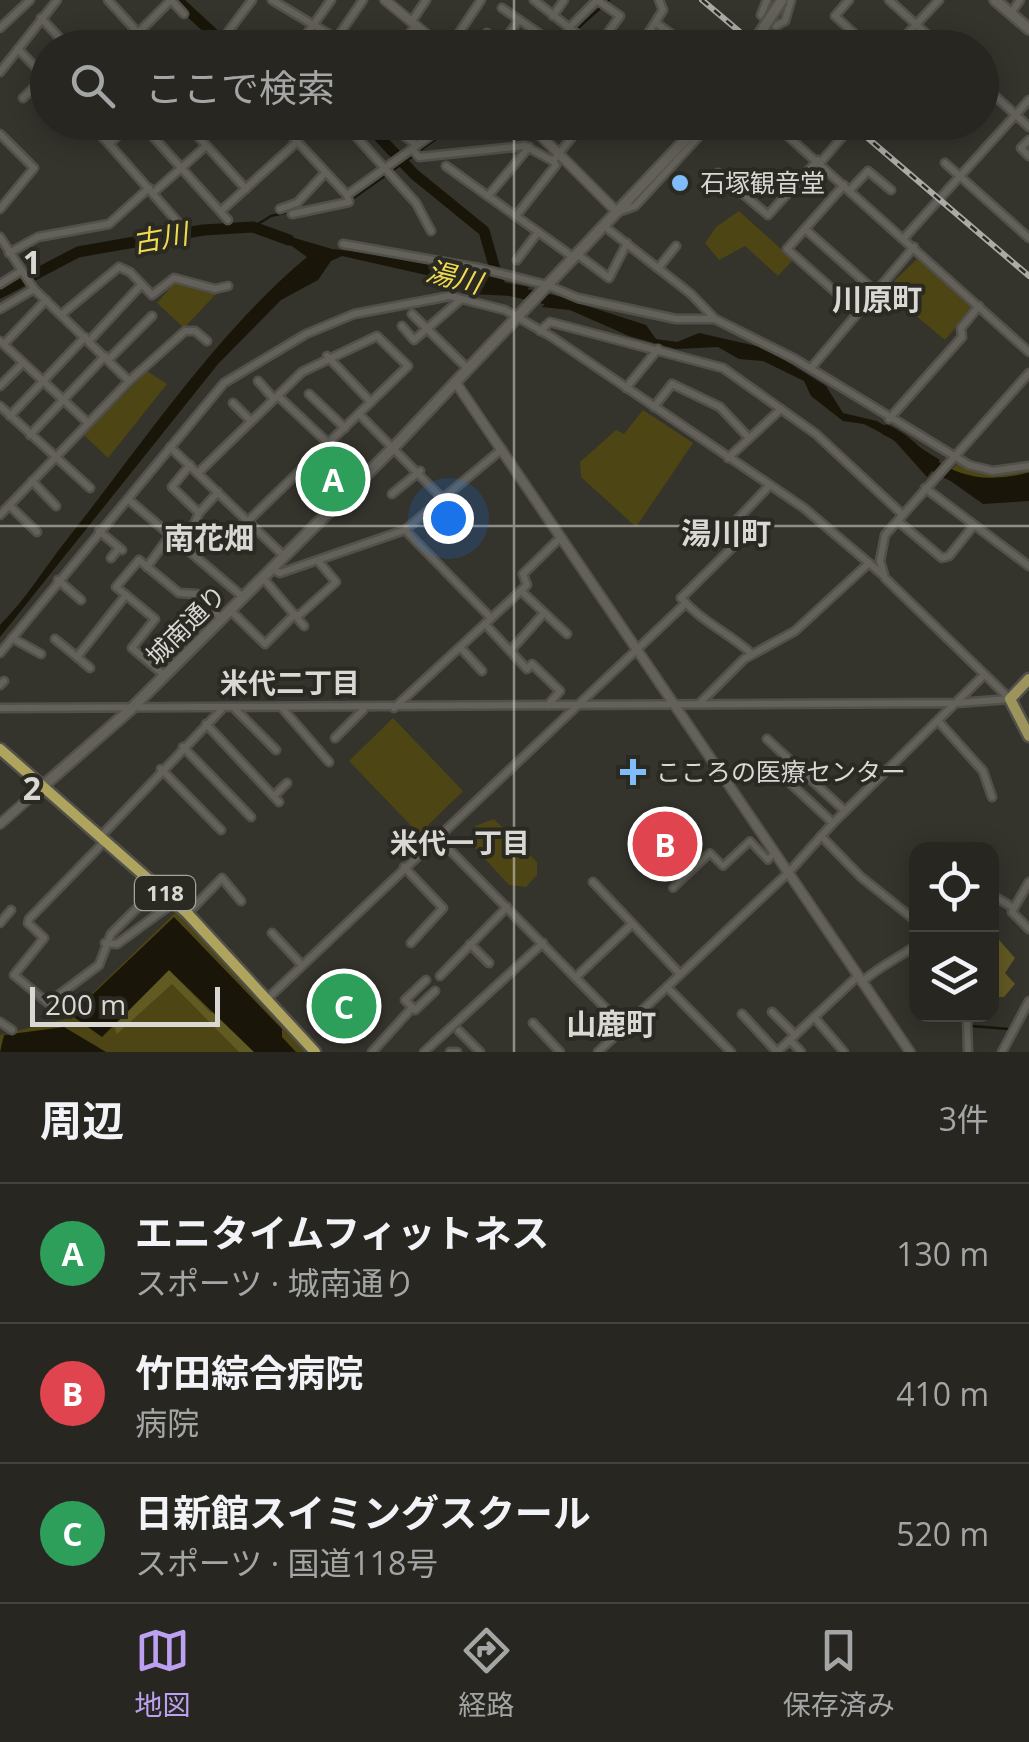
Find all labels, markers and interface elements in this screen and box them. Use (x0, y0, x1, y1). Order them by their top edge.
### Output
search box (30, 30, 999, 140)
icon: search (65, 58, 120, 113)
text: ここで検索 (145, 61, 335, 113)
place label: 石塚観音堂 (700, 165, 825, 199)
marker: 石塚観音堂 (669, 172, 691, 194)
water label: 古川 (129, 213, 194, 261)
text: 1 (23, 240, 41, 283)
water label: 湯川 (422, 251, 489, 302)
district label: 川原町 (832, 278, 922, 319)
pin: A (300, 442, 366, 516)
your location (423, 493, 474, 544)
district label: 湯川町 (681, 512, 771, 553)
district label: 南花畑 (164, 517, 254, 558)
street label: 城南通り (138, 577, 233, 672)
district label: 米代二丁目 (220, 663, 360, 701)
place label: こころの医療センター (656, 754, 906, 788)
marker: こころの医療センター (620, 759, 646, 785)
text: 2 (23, 766, 41, 809)
pin: B (632, 806, 698, 882)
district label: 米代一丁目 (390, 823, 530, 861)
map controls (909, 842, 999, 1022)
button: locate (909, 842, 999, 932)
road number: 118 (135, 876, 195, 910)
button: layers (909, 932, 999, 1022)
pin: C (312, 968, 376, 1044)
scale bar (30, 982, 220, 1026)
text: 200 m (45, 985, 126, 1023)
district label: 山鹿町 (566, 1003, 656, 1044)
text: 周辺 (40, 1091, 124, 1148)
text: 3件 (939, 1097, 989, 1140)
text: エニタイムフィットネス (135, 1206, 549, 1258)
text: A (61, 1232, 84, 1275)
text: 130 m (896, 1232, 989, 1275)
text: スポーツ · 城南通り (135, 1261, 415, 1304)
text: 竹田綜合病院 (135, 1346, 363, 1398)
text: B (62, 1372, 83, 1415)
text: 410 m (896, 1372, 989, 1415)
text: 病院 (135, 1401, 199, 1444)
text: 日新館スイミングスクール (135, 1486, 591, 1538)
text: C (62, 1512, 83, 1555)
text: 520 m (896, 1512, 989, 1555)
text: スポーツ · 国道118号 (135, 1541, 438, 1584)
tab: 地図 (134, 1623, 190, 1723)
tab: 経路 (458, 1623, 515, 1723)
tab: 保存済み (783, 1623, 895, 1723)

